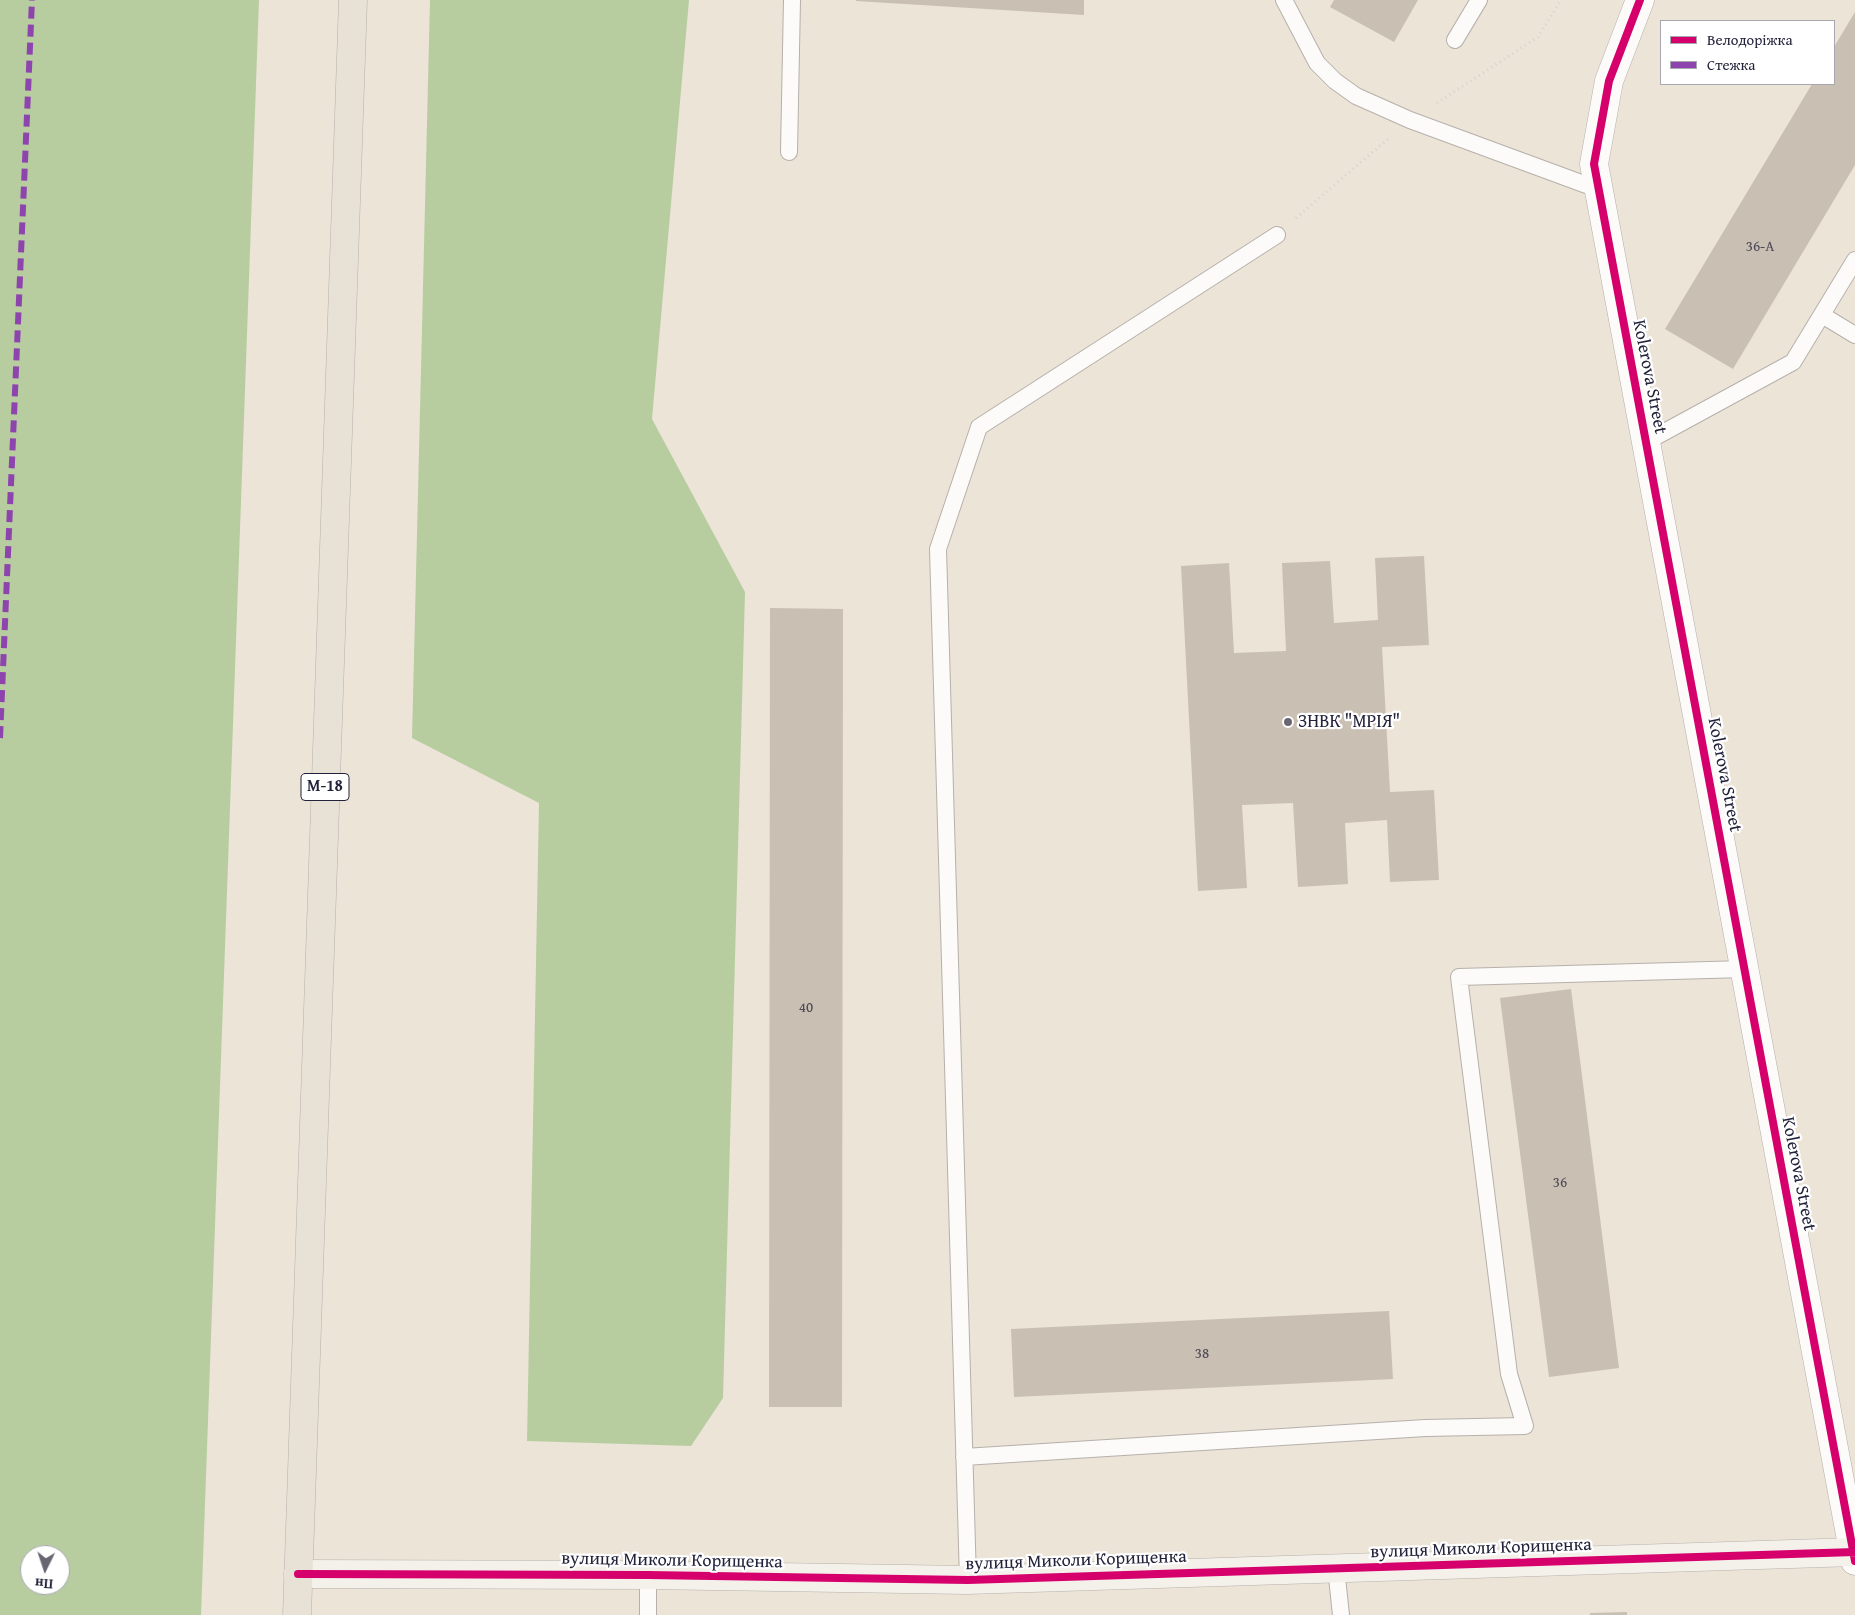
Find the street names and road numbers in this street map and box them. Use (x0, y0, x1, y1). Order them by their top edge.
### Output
street label: Kolerova Street (1627, 318, 1671, 436)
street label: Kolerova Street (1702, 716, 1746, 834)
road number: М-18 (301, 774, 349, 800)
street label: Kolerova Street (1776, 1115, 1820, 1233)
street label: вулиця Миколи Корищенка (1370, 1534, 1592, 1564)
street label: вулиця Миколи Корищенка (965, 1546, 1187, 1576)
street label: вулиця Миколи Корищенка (561, 1548, 783, 1574)

